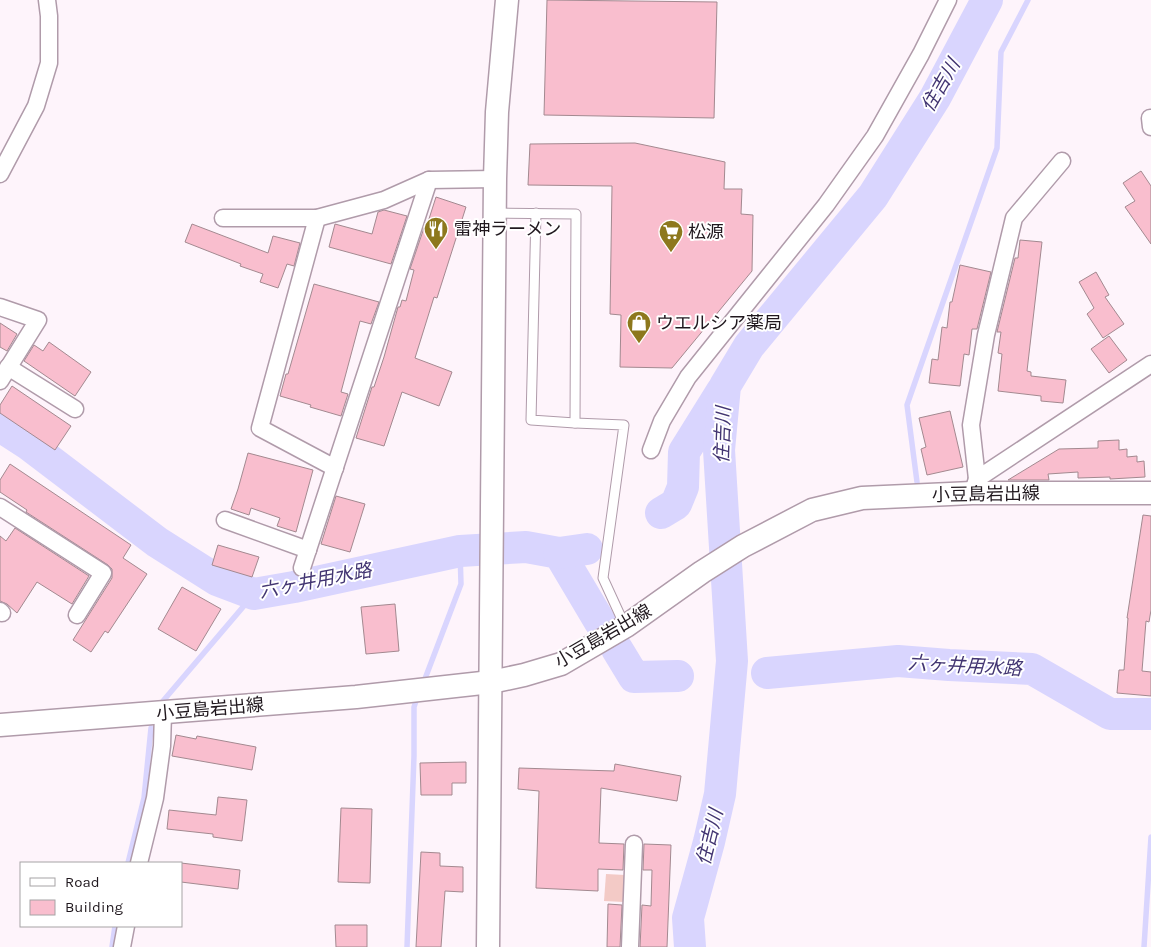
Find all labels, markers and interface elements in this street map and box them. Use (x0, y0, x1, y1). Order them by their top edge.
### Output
water label: 住吉川 (917, 54, 966, 116)
restaurant icon: 雷神ラーメン (423, 216, 449, 250)
place label: 雷神ラーメン (454, 218, 561, 240)
supermarket icon: 松源 (658, 219, 684, 253)
place label: 松源 (688, 221, 724, 243)
shop icon: ウエルシア薬局 (626, 310, 652, 344)
place label: ウエルシア薬局 (656, 312, 782, 334)
water label: 住吉川 (711, 404, 735, 464)
street label: 小豆島岩出線 (932, 482, 1040, 506)
water label: 六ヶ井用水路 (257, 559, 375, 603)
street label: 小豆島岩出線 (551, 599, 655, 673)
water label: 六ヶ井用水路 (907, 652, 1024, 680)
street label: 小豆島岩出線 (155, 693, 265, 725)
water label: 住吉川 (692, 805, 728, 868)
legend (20, 862, 182, 927)
text: Road (65, 873, 100, 891)
text: Building (65, 898, 123, 916)

